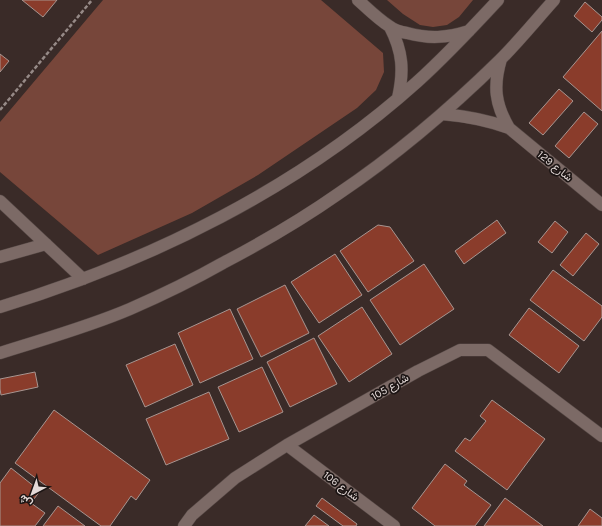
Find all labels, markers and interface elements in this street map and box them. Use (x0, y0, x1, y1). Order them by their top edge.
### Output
street label: شارع 129 (534, 148, 575, 185)
street label: شارع 105 (369, 371, 412, 404)
street label: شارع 106 (320, 468, 362, 505)
north arrow (12, 474, 52, 514)
text: ش (17, 492, 35, 510)

